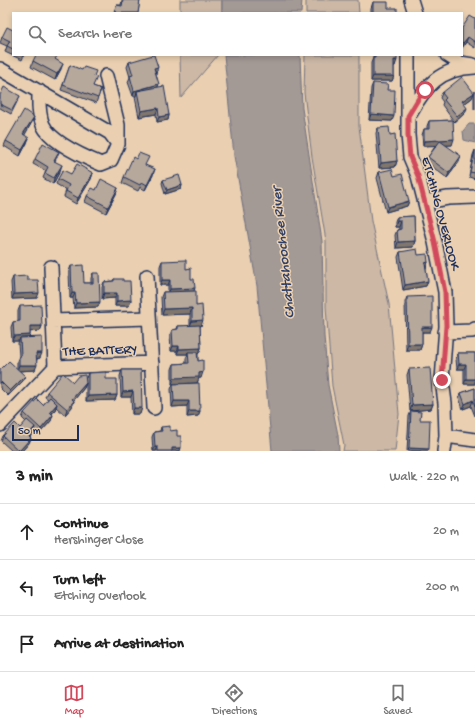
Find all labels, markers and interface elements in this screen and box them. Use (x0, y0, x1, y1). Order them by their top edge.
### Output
search box (12, 12, 463, 56)
icon: search (26, 23, 48, 45)
text: Search here (58, 25, 132, 43)
route start (416, 81, 434, 99)
street label: ETCHING OVERLOOK (416, 155, 463, 273)
water label: Chattahoochee River (268, 184, 300, 319)
street label: THE BATTERY (62, 342, 137, 361)
route end (433, 371, 451, 389)
scale bar (12, 423, 79, 442)
text: 50 m (18, 426, 40, 438)
text: 3 min (16, 467, 53, 487)
text: Walk · 220 m (389, 470, 459, 485)
text: Continue (54, 515, 108, 533)
icon: ahead (16, 521, 38, 543)
text: 20 m (433, 524, 459, 539)
text: Hershinger Close (54, 533, 143, 548)
text: Turn left (54, 571, 105, 589)
icon: left (16, 577, 38, 599)
text: 200 m (426, 580, 459, 595)
text: Etching Overlook (54, 589, 145, 604)
icon: arrive (16, 633, 38, 655)
text: Arrive at destination (54, 635, 184, 653)
tab: Map (63, 682, 85, 718)
tab: Directions (212, 682, 257, 718)
tab: Saved (383, 682, 412, 718)

